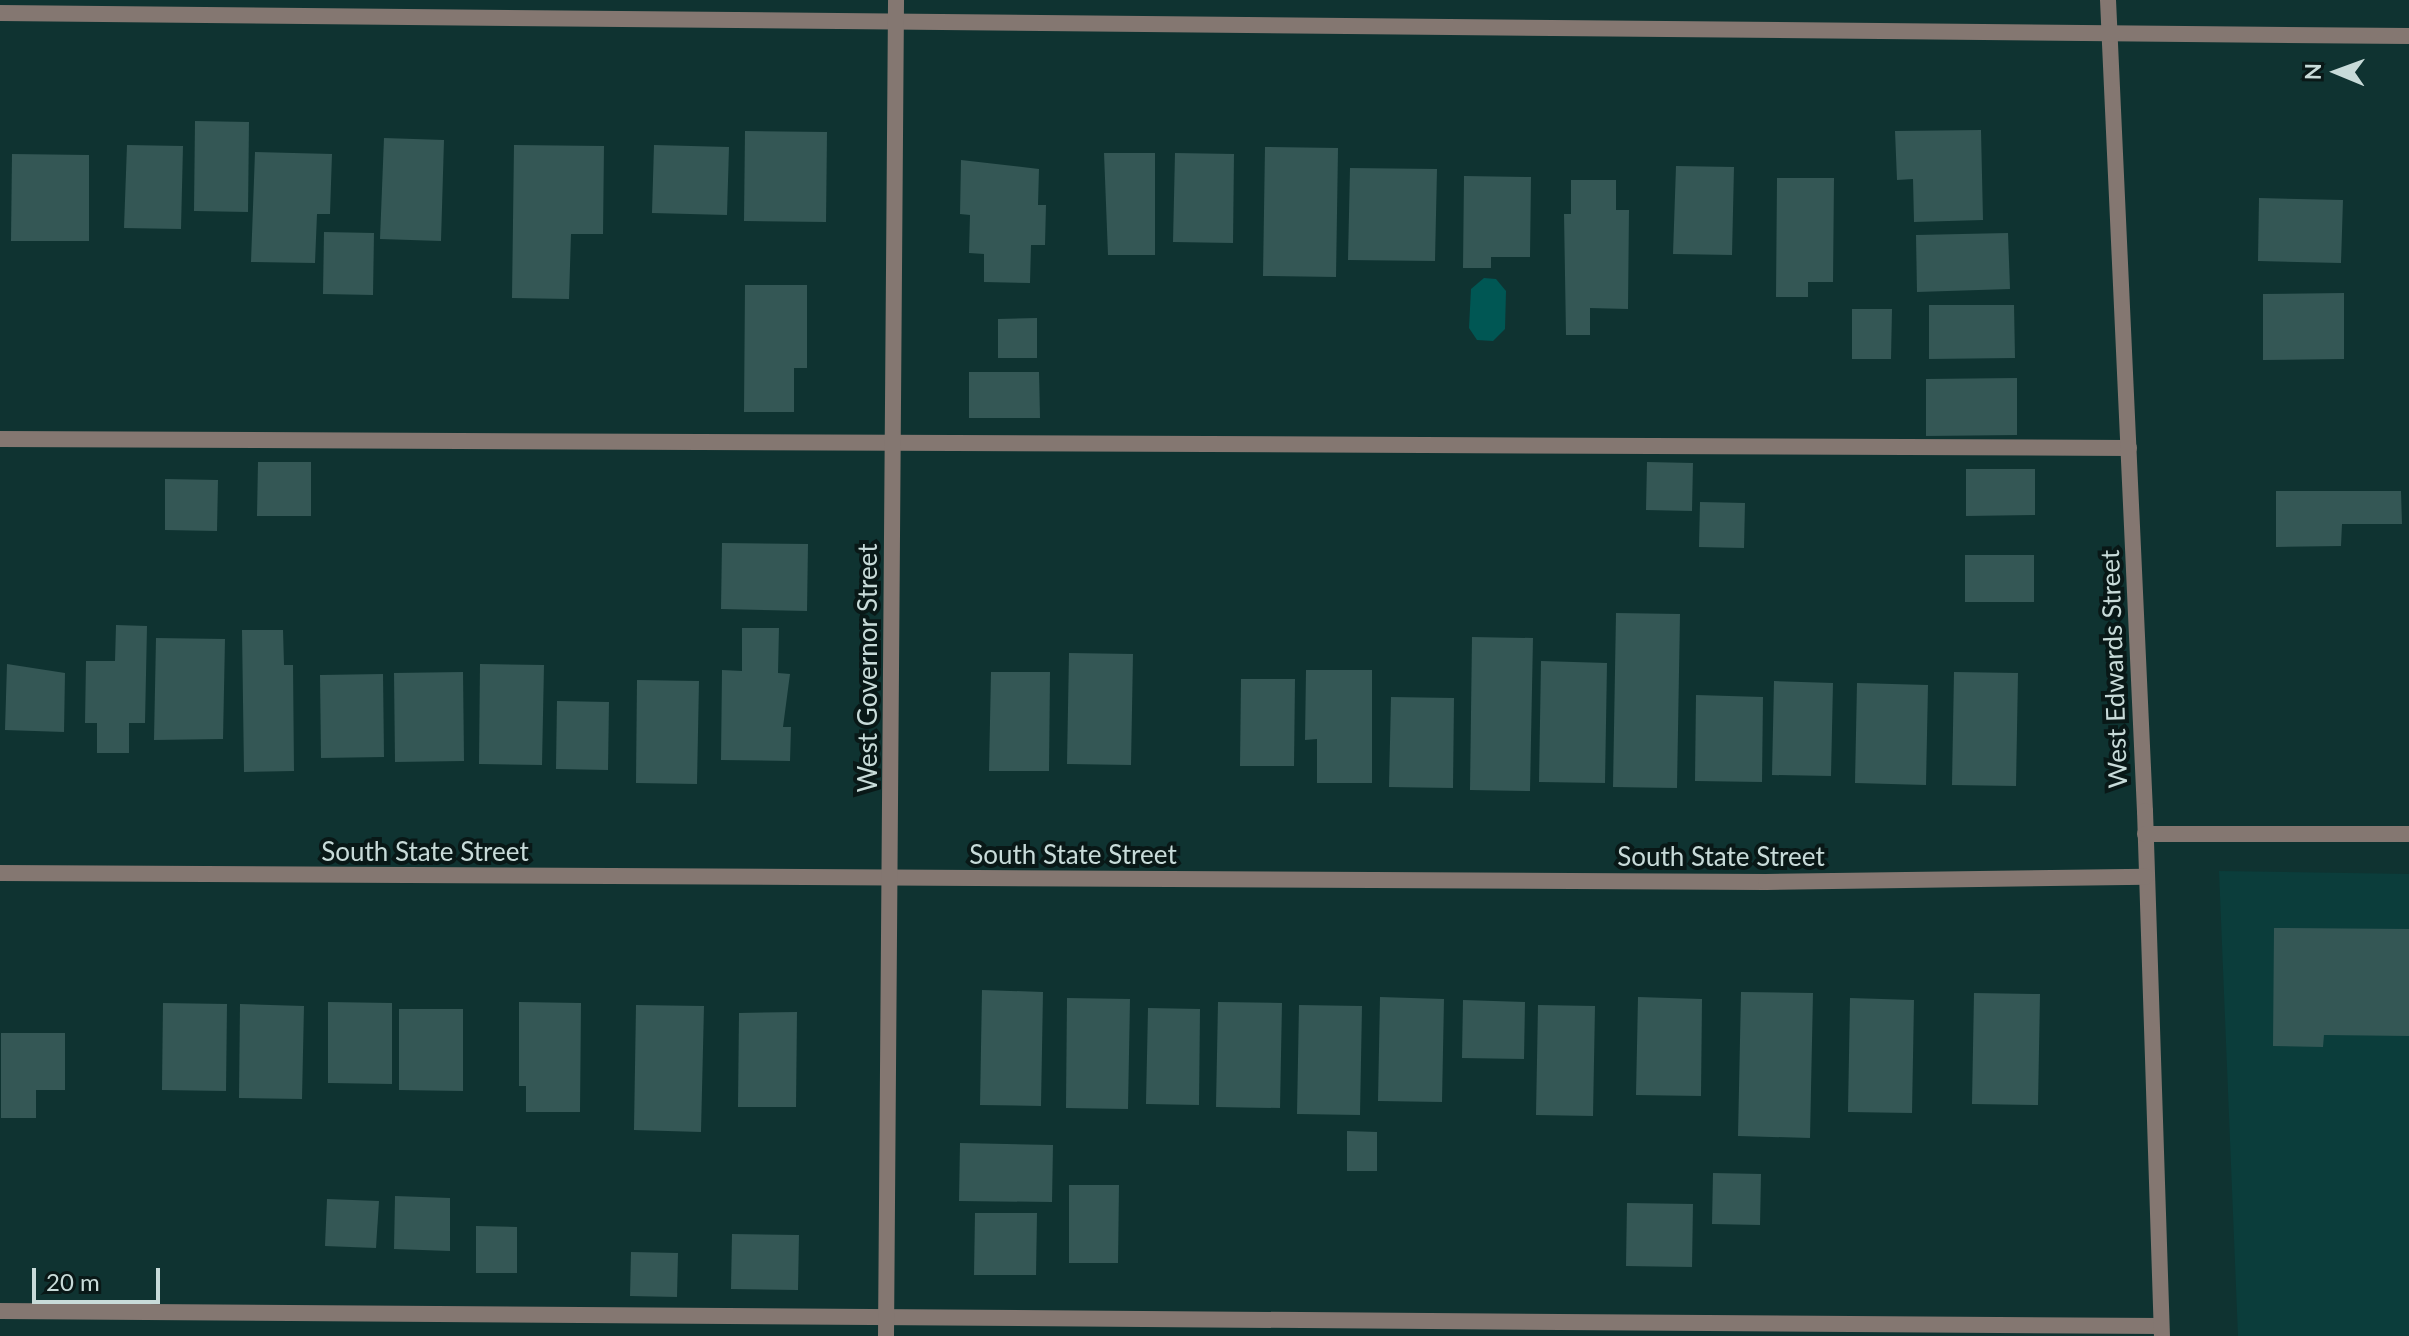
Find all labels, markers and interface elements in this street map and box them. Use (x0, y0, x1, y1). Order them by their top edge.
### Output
north arrow (2297, 32, 2377, 112)
text: N (2299, 63, 2326, 80)
street label: West Governor Street (852, 543, 884, 793)
street label: West Edwards Street (2094, 549, 2134, 789)
street label: South State Street (321, 836, 529, 868)
street label: South State Street (969, 839, 1177, 871)
street label: South State Street (1617, 841, 1825, 873)
scale bar (36, 1252, 164, 1302)
text: 20 m (46, 1267, 100, 1296)

